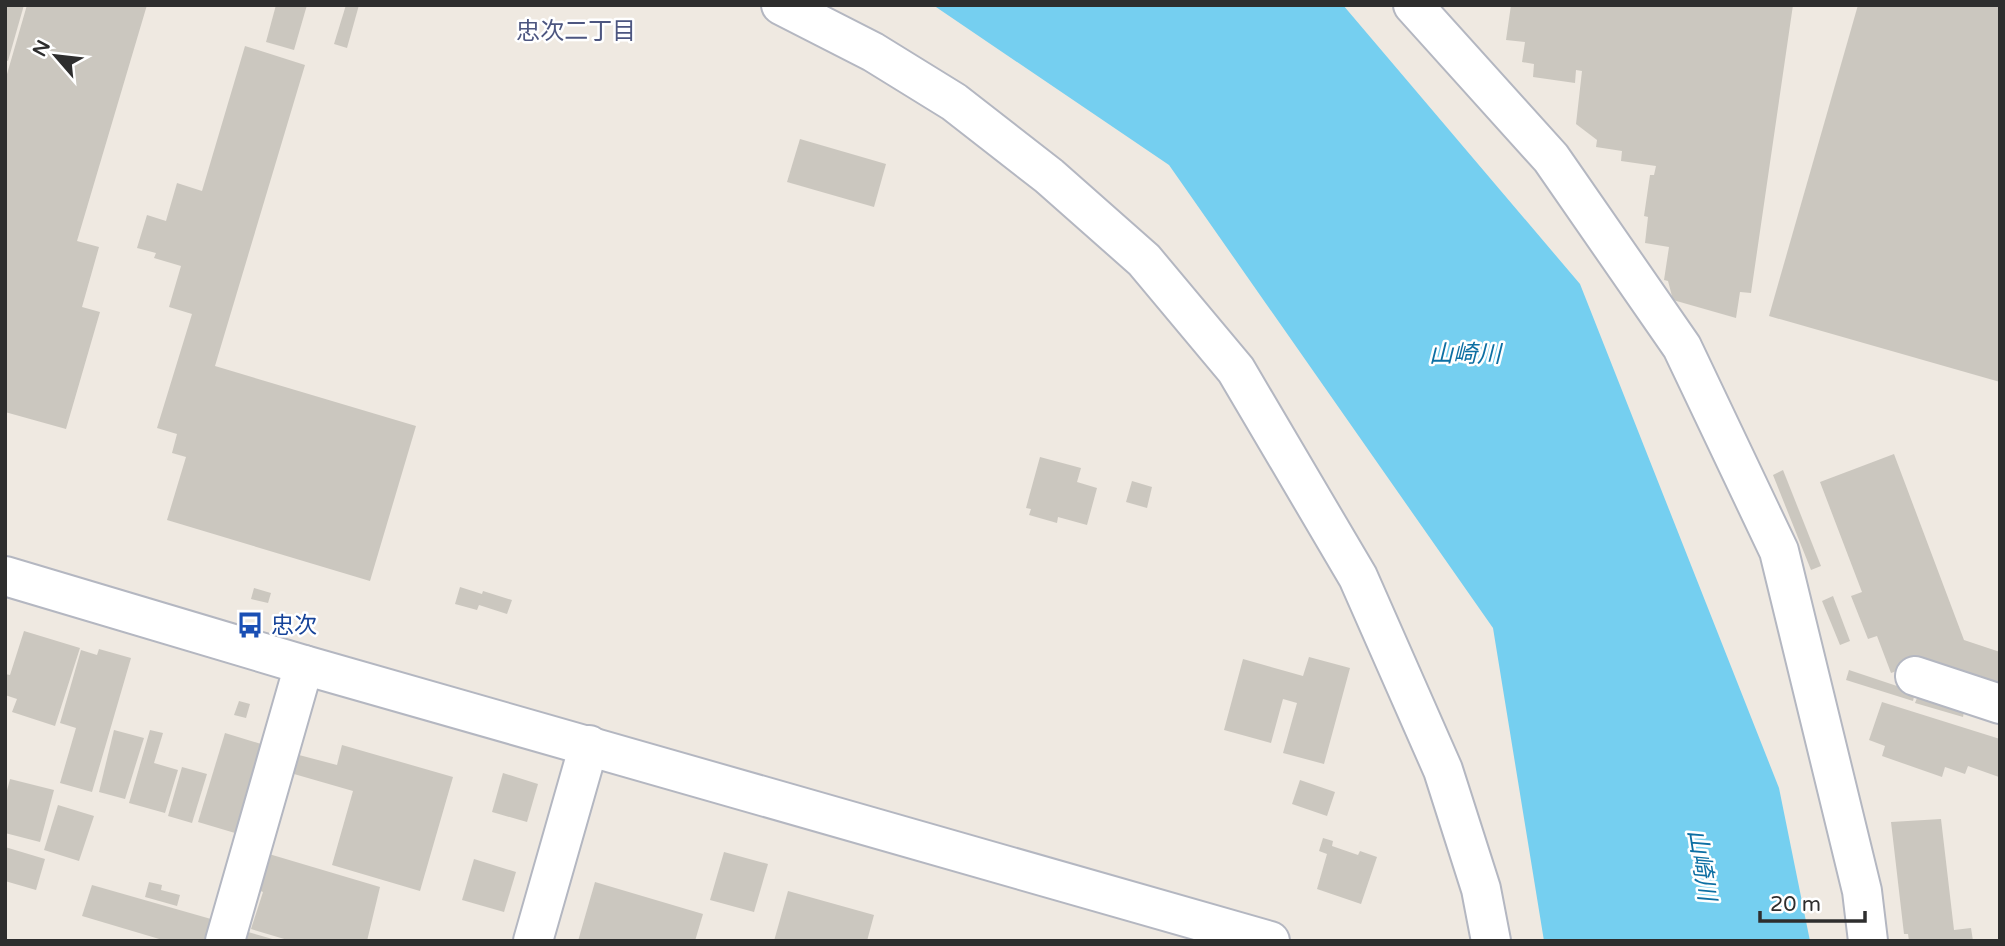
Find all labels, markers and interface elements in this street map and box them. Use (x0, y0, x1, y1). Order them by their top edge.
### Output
district label: 忠次二丁目 (516, 17, 636, 46)
north arrow (21, 21, 91, 91)
text: N (29, 37, 55, 60)
water label: 山崎川 (1429, 340, 1504, 369)
bus stop icon: 忠次 (235, 610, 265, 640)
place label: 忠次 (271, 612, 317, 640)
water label: 山崎川 (1682, 827, 1722, 906)
scale bar (1760, 880, 1865, 924)
text: 20 m (1770, 892, 1821, 917)

